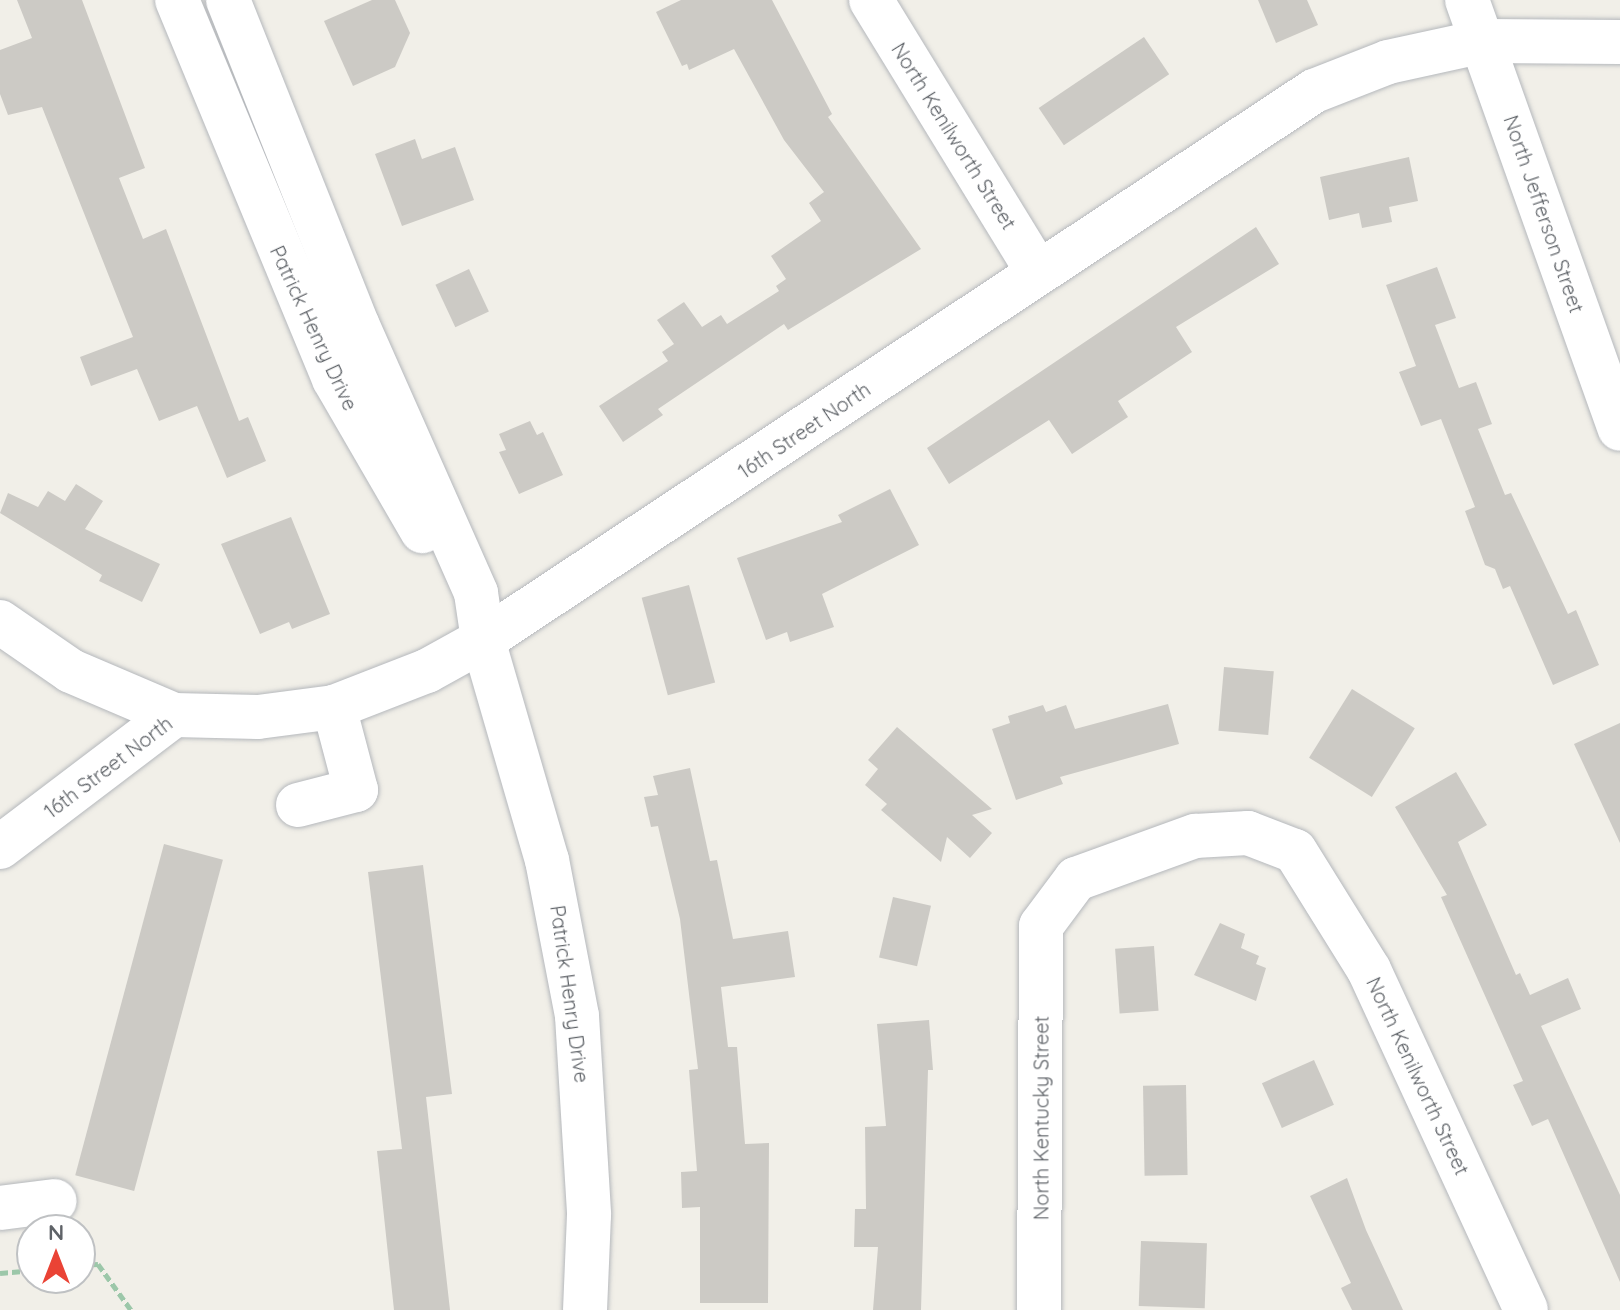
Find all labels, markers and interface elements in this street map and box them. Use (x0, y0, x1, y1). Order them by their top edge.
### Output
street label: North Kenilworth Street (887, 38, 1021, 234)
street label: North Jefferson Street (1499, 112, 1589, 316)
street label: Patrick Henry Drive (265, 242, 363, 414)
street label: 16th Street North (733, 377, 875, 483)
street label: 16th Street North (39, 711, 177, 823)
street label: Patrick Henry Drive (546, 904, 594, 1084)
street label: North Kenilworth Street (1362, 973, 1474, 1179)
street label: North Kentucky Street (1029, 1016, 1053, 1220)
north arrow (16, 1214, 96, 1294)
text: N (48, 1218, 64, 1246)

